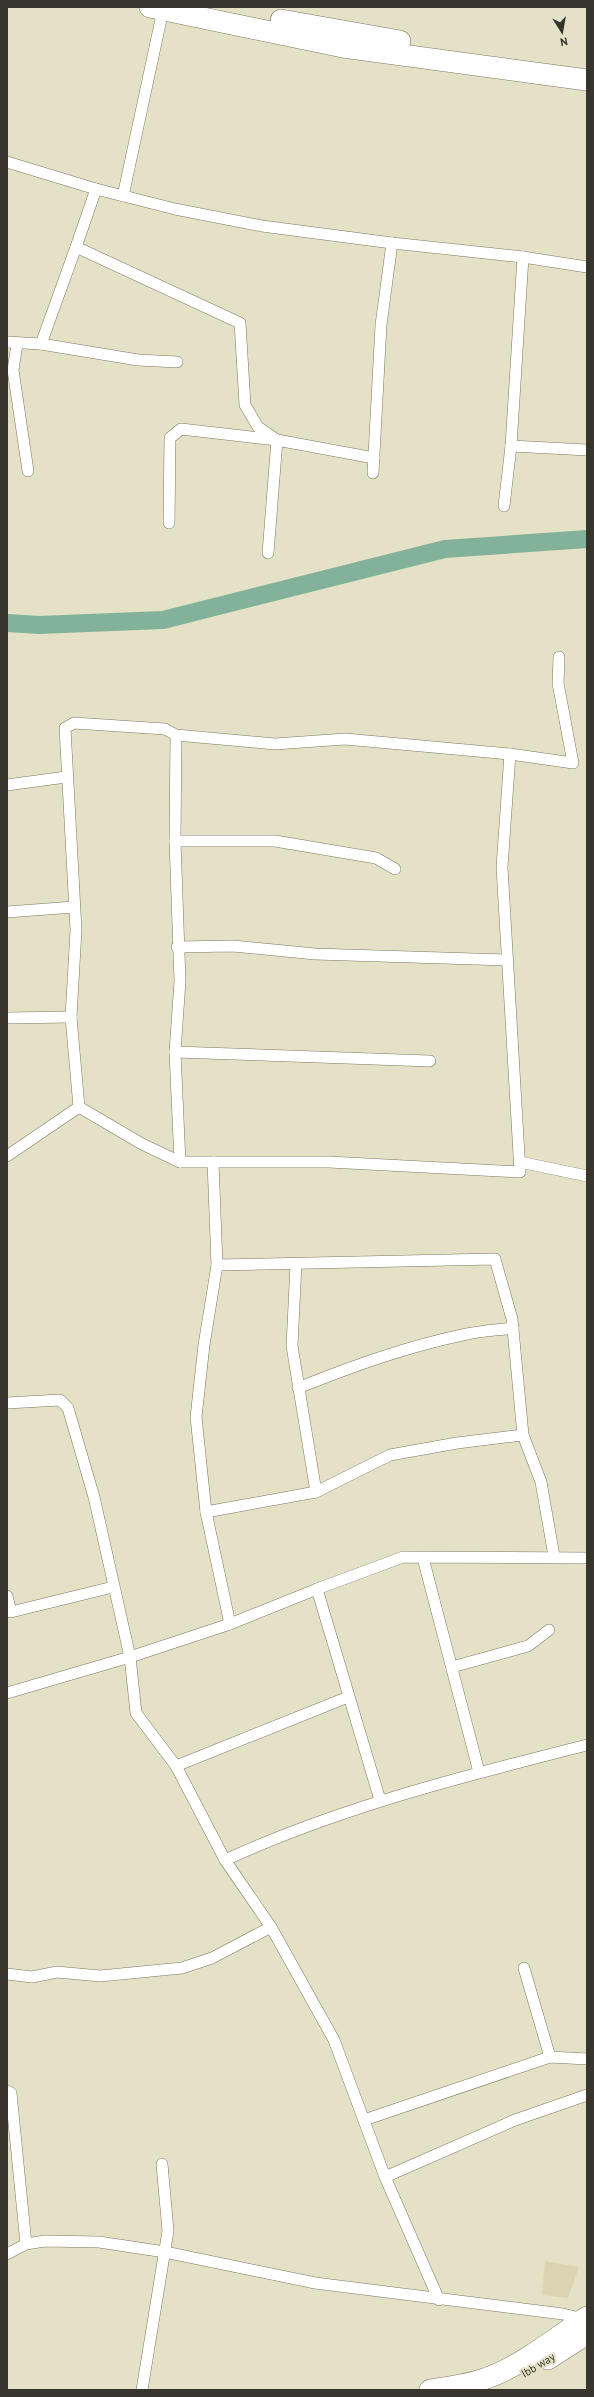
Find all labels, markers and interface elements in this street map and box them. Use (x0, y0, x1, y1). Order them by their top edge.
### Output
north arrow (542, 12, 582, 52)
text: N (559, 34, 569, 49)
street label: Ibb way (519, 2349, 558, 2380)

